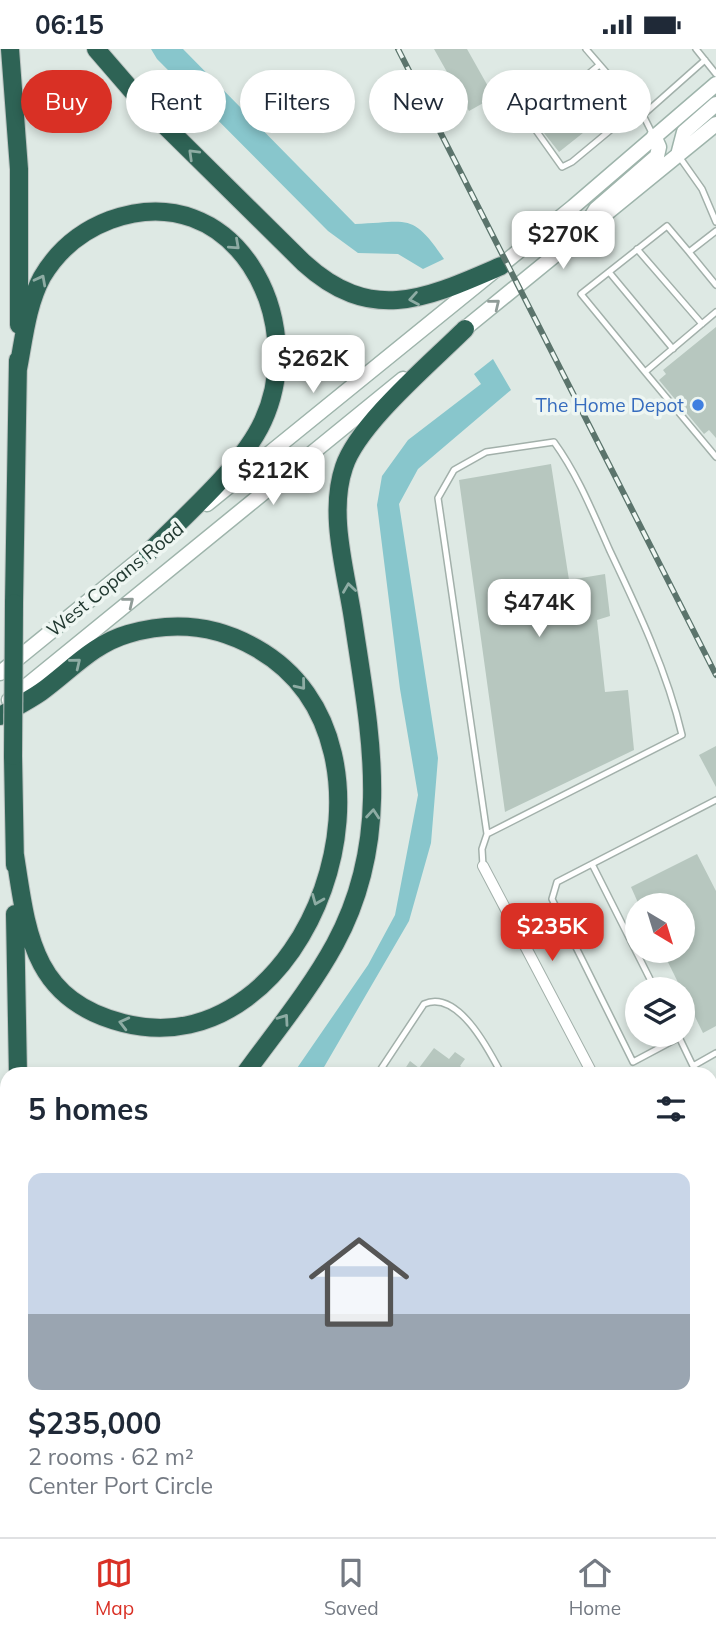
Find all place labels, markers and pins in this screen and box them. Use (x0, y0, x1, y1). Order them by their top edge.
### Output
pin: $270K (514, 211, 612, 271)
pin: $262K (264, 335, 362, 395)
place label: The Home Depot (535, 393, 684, 417)
marker: The Home Depot (690, 397, 706, 413)
pin: $212K (224, 447, 322, 507)
pin: $474K (490, 579, 588, 639)
pin: $235K (503, 904, 601, 963)

